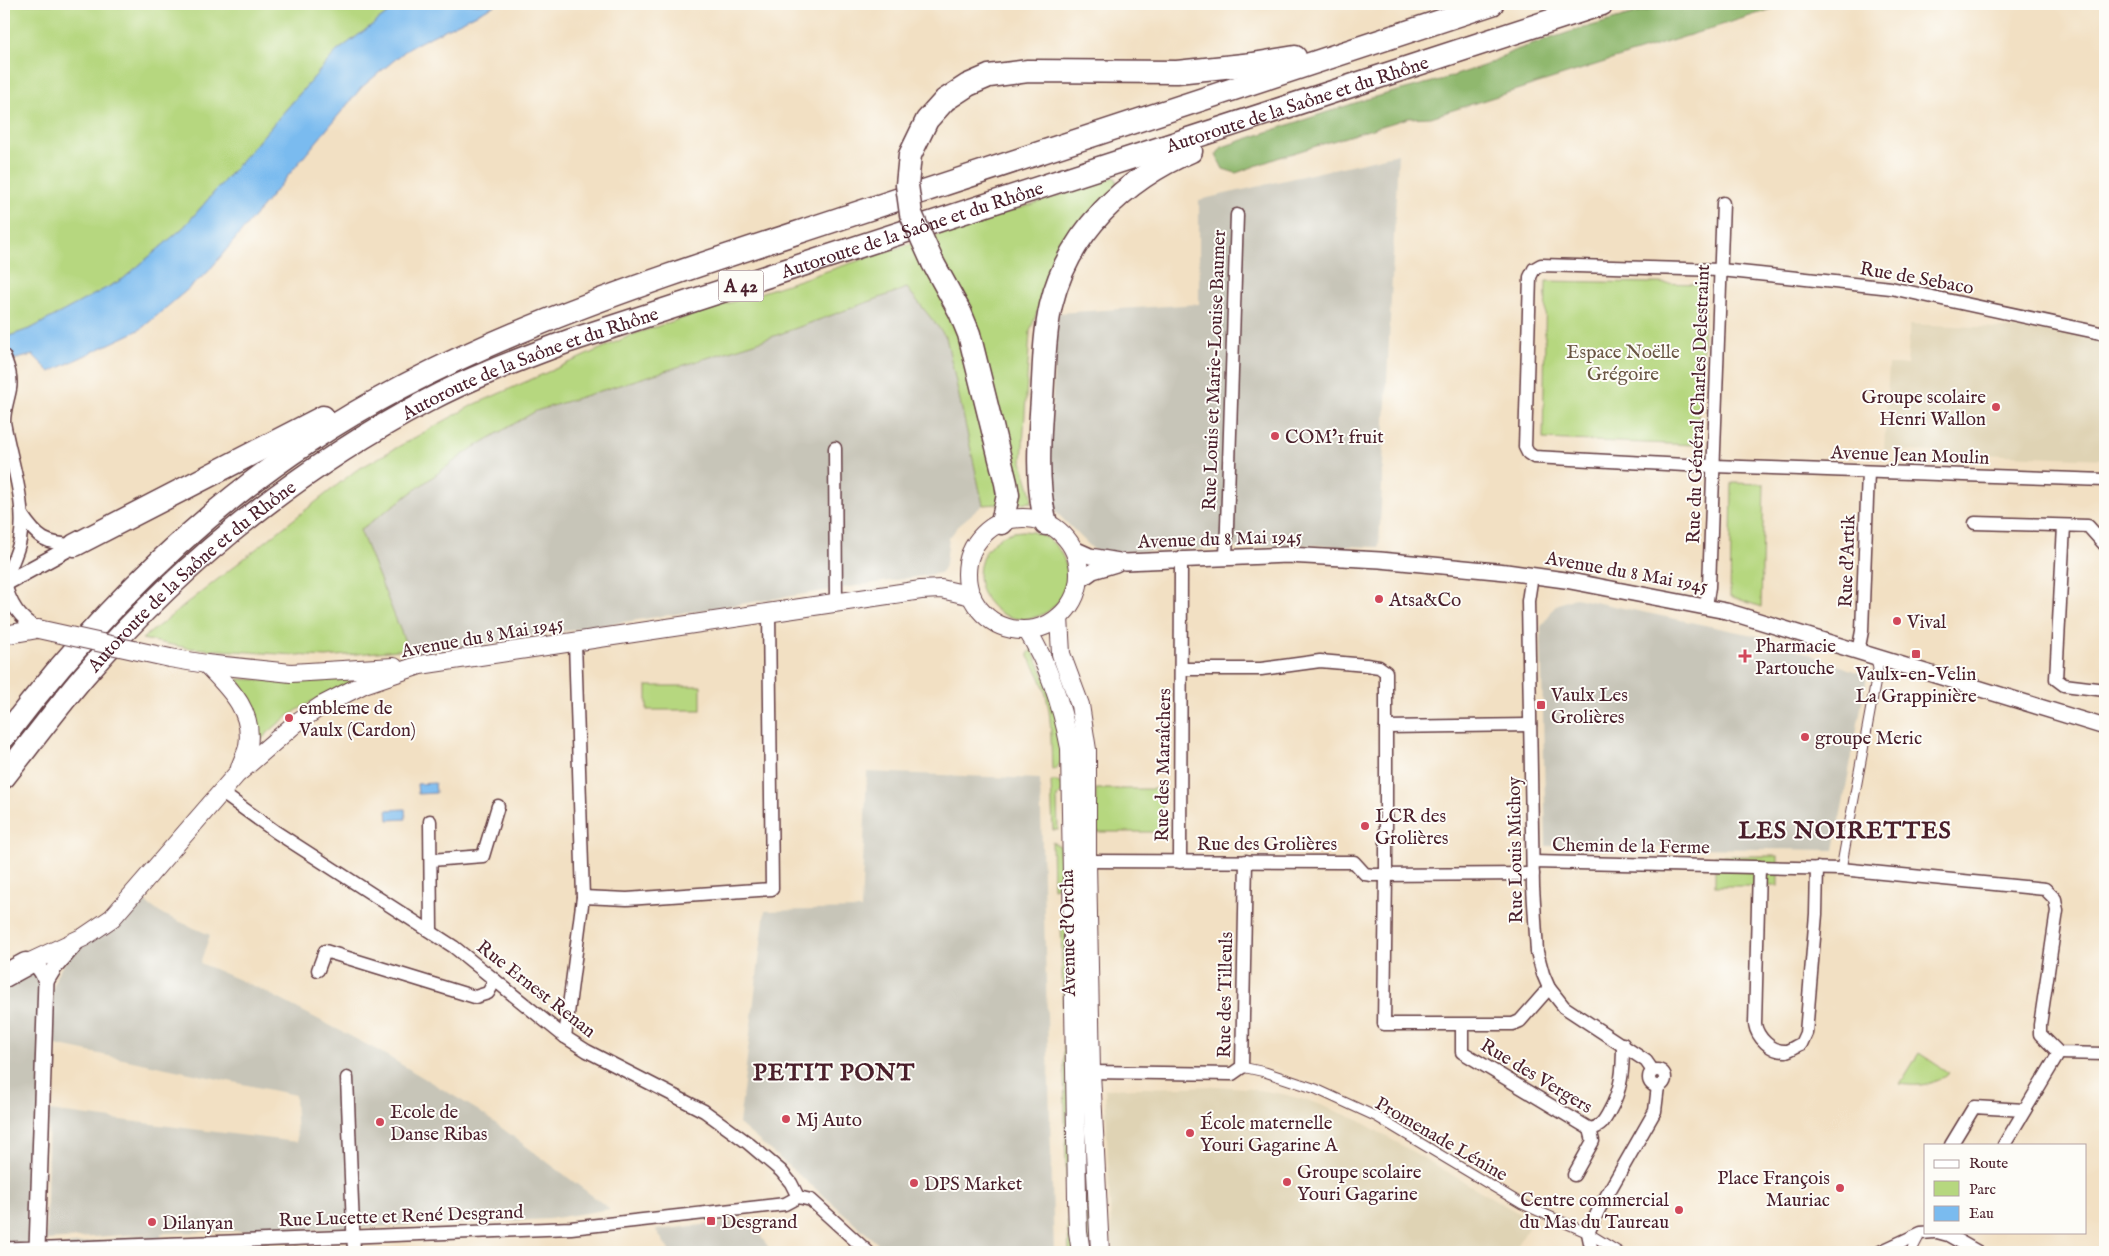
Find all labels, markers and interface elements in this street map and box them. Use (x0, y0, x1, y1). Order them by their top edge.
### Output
street label: Autoroute de la Saône et du Rhône (1162, 51, 1432, 160)
street label: Autoroute de la Saône et du Rhône (777, 177, 1047, 285)
street label: Rue Louis et Marie-Louise Baumer (1198, 229, 1232, 511)
street label: Rue de Sebaco (1858, 257, 1976, 301)
street label: Rue du Général Charles Delestraint (1682, 263, 1716, 544)
road number: A 42 (718, 270, 764, 302)
street label: Autoroute de la Saône et du Rhône (397, 303, 662, 427)
park label: Espace Noëlle Grégoire (1566, 341, 1680, 387)
place label: Groupe scolaire Henri Wallon (1862, 386, 1986, 432)
marker: Groupe scolaire Henri Wallon (1990, 401, 2002, 413)
place label: COM'1 fruit (1285, 426, 1384, 450)
marker: COM'1 fruit (1269, 430, 1281, 442)
street label: Avenue Jean Moulin (1829, 441, 1990, 471)
street label: Autoroute de la Saône et du Rhône (82, 476, 302, 679)
street label: Rue d'Artik (1834, 513, 1862, 608)
street label: Avenue du 8 Mai 1945 (1136, 525, 1303, 555)
street label: Avenue du 8 Mai 1945 (1543, 547, 1710, 599)
place label: Atsa&Co (1388, 589, 1461, 613)
marker: Atsa&Co (1373, 593, 1385, 605)
place label: Vival (1906, 611, 1947, 635)
street label: Avenue du 8 Mai 1945 (398, 612, 566, 664)
marker: Vival (1891, 615, 1903, 627)
place label: Pharmacie Partouche (1755, 635, 1836, 681)
marker: Vaulx-en-Velin La Grappinière (1910, 648, 1922, 660)
marker: Pharmacie Partouche (1739, 650, 1751, 662)
place label: Vaulx-en-Velin La Grappinière (1855, 663, 1977, 709)
place label: Vaulx Les Grolières (1550, 684, 1628, 730)
street label: Rue des Maraîchers (1151, 688, 1177, 842)
place label: embleme de Vaulx (Cardon) (298, 697, 416, 743)
marker: Vaulx Les Grolières (1535, 699, 1547, 711)
marker: embleme de Vaulx (Cardon) (283, 712, 295, 724)
place label: groupe Meric (1815, 727, 1922, 751)
marker: groupe Meric (1799, 731, 1811, 743)
street label: Rue Louis Michoy (1503, 776, 1529, 924)
place label: LCR des Grolières (1375, 805, 1449, 851)
district label: LES NOIRETTES (1738, 816, 1952, 847)
marker: LCR des Grolières (1359, 820, 1371, 832)
street label: Rue des Grolières (1197, 833, 1337, 857)
street label: Chemin de la Ferme (1552, 834, 1710, 860)
street label: Avenue d'Orcha (1056, 869, 1082, 998)
street label: Rue des Tilleuls (1213, 932, 1239, 1058)
street label: Rue Ernest Renan (471, 935, 600, 1044)
street label: Rue des Vergers (1476, 1034, 1596, 1120)
district label: PETIT PONT (753, 1058, 915, 1089)
street label: Promenade Lénine (1370, 1092, 1512, 1188)
place label: Ecole de Danse Ribas (390, 1101, 488, 1147)
place label: Mj Auto (796, 1109, 862, 1133)
place label: École maternelle Youri Gagarine A (1200, 1111, 1339, 1158)
marker: Mj Auto (780, 1113, 792, 1125)
marker: Ecole de Danse Ribas (374, 1116, 386, 1128)
marker: École maternelle Youri Gagarine A (1184, 1127, 1196, 1139)
legend (1924, 1144, 2086, 1234)
text: Route (1969, 1154, 2008, 1173)
place label: Groupe scolaire Youri Gagarine (1297, 1161, 1422, 1207)
place label: Place François Mauriac (1717, 1167, 1830, 1213)
place label: DPS Market (924, 1173, 1023, 1197)
marker: Groupe scolaire Youri Gagarine (1281, 1176, 1293, 1188)
marker: DPS Market (908, 1177, 920, 1189)
text: Parc (1969, 1180, 1996, 1199)
marker: Place François Mauriac (1834, 1182, 1846, 1194)
place label: Centre commercial du Mas du Taureau (1520, 1189, 1670, 1235)
street label: Rue Lucette et René Desgrand (278, 1201, 525, 1233)
marker: Centre commercial du Mas du Taureau (1673, 1204, 1685, 1216)
text: Eau (1969, 1204, 1994, 1223)
place label: Desgrand (721, 1211, 798, 1235)
place label: Dilanyan (162, 1212, 233, 1236)
marker: Desgrand (705, 1215, 717, 1227)
marker: Dilanyan (146, 1216, 158, 1228)

